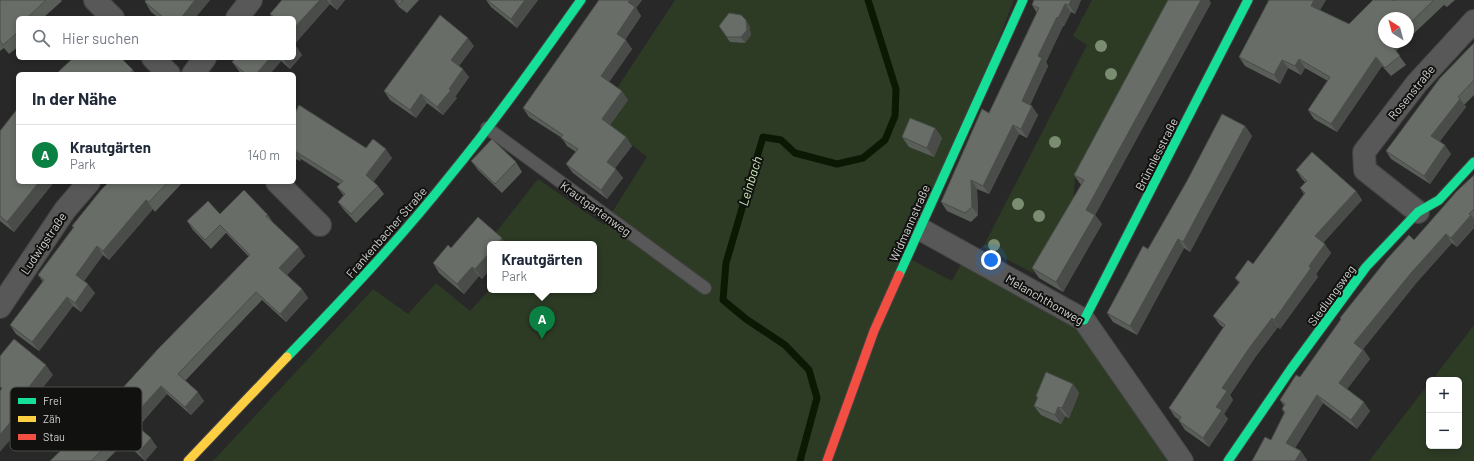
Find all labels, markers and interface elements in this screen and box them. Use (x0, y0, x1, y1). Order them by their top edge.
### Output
north arrow (1378, 12, 1414, 48)
search box (16, 16, 296, 60)
icon: search (30, 27, 52, 49)
text: Hier suchen (62, 29, 139, 47)
street label: Rosenstraße (1385, 62, 1437, 122)
text: In der Nähe (32, 88, 117, 108)
street label: Brünnlesstraße (1132, 115, 1180, 193)
text: Krautgärten (70, 138, 151, 156)
text: A (41, 147, 49, 163)
text: 140 m (248, 147, 280, 163)
water label: Leinbach (735, 154, 765, 208)
text: Park (70, 156, 96, 172)
street label: Krautgartenweg (558, 178, 634, 238)
street label: Widmannstraße (886, 182, 932, 264)
street label: Frankenbacher Straße (343, 184, 429, 280)
street label: Ludwigstraße (17, 209, 69, 277)
popup (487, 241, 597, 293)
text: Krautgärten (502, 250, 582, 268)
your location (981, 250, 1001, 270)
street label: Siedlungsweg (1304, 262, 1358, 328)
text: Park (502, 268, 527, 284)
street label: Melanchthonweg (1003, 271, 1087, 327)
pin: A (529, 306, 555, 339)
map controls (1426, 377, 1462, 449)
button: + (1426, 377, 1462, 413)
legend (10, 387, 142, 451)
text: Frei (43, 394, 62, 407)
text: Zäh (43, 412, 61, 425)
button: − (1426, 413, 1462, 449)
text: Stau (43, 430, 65, 443)

